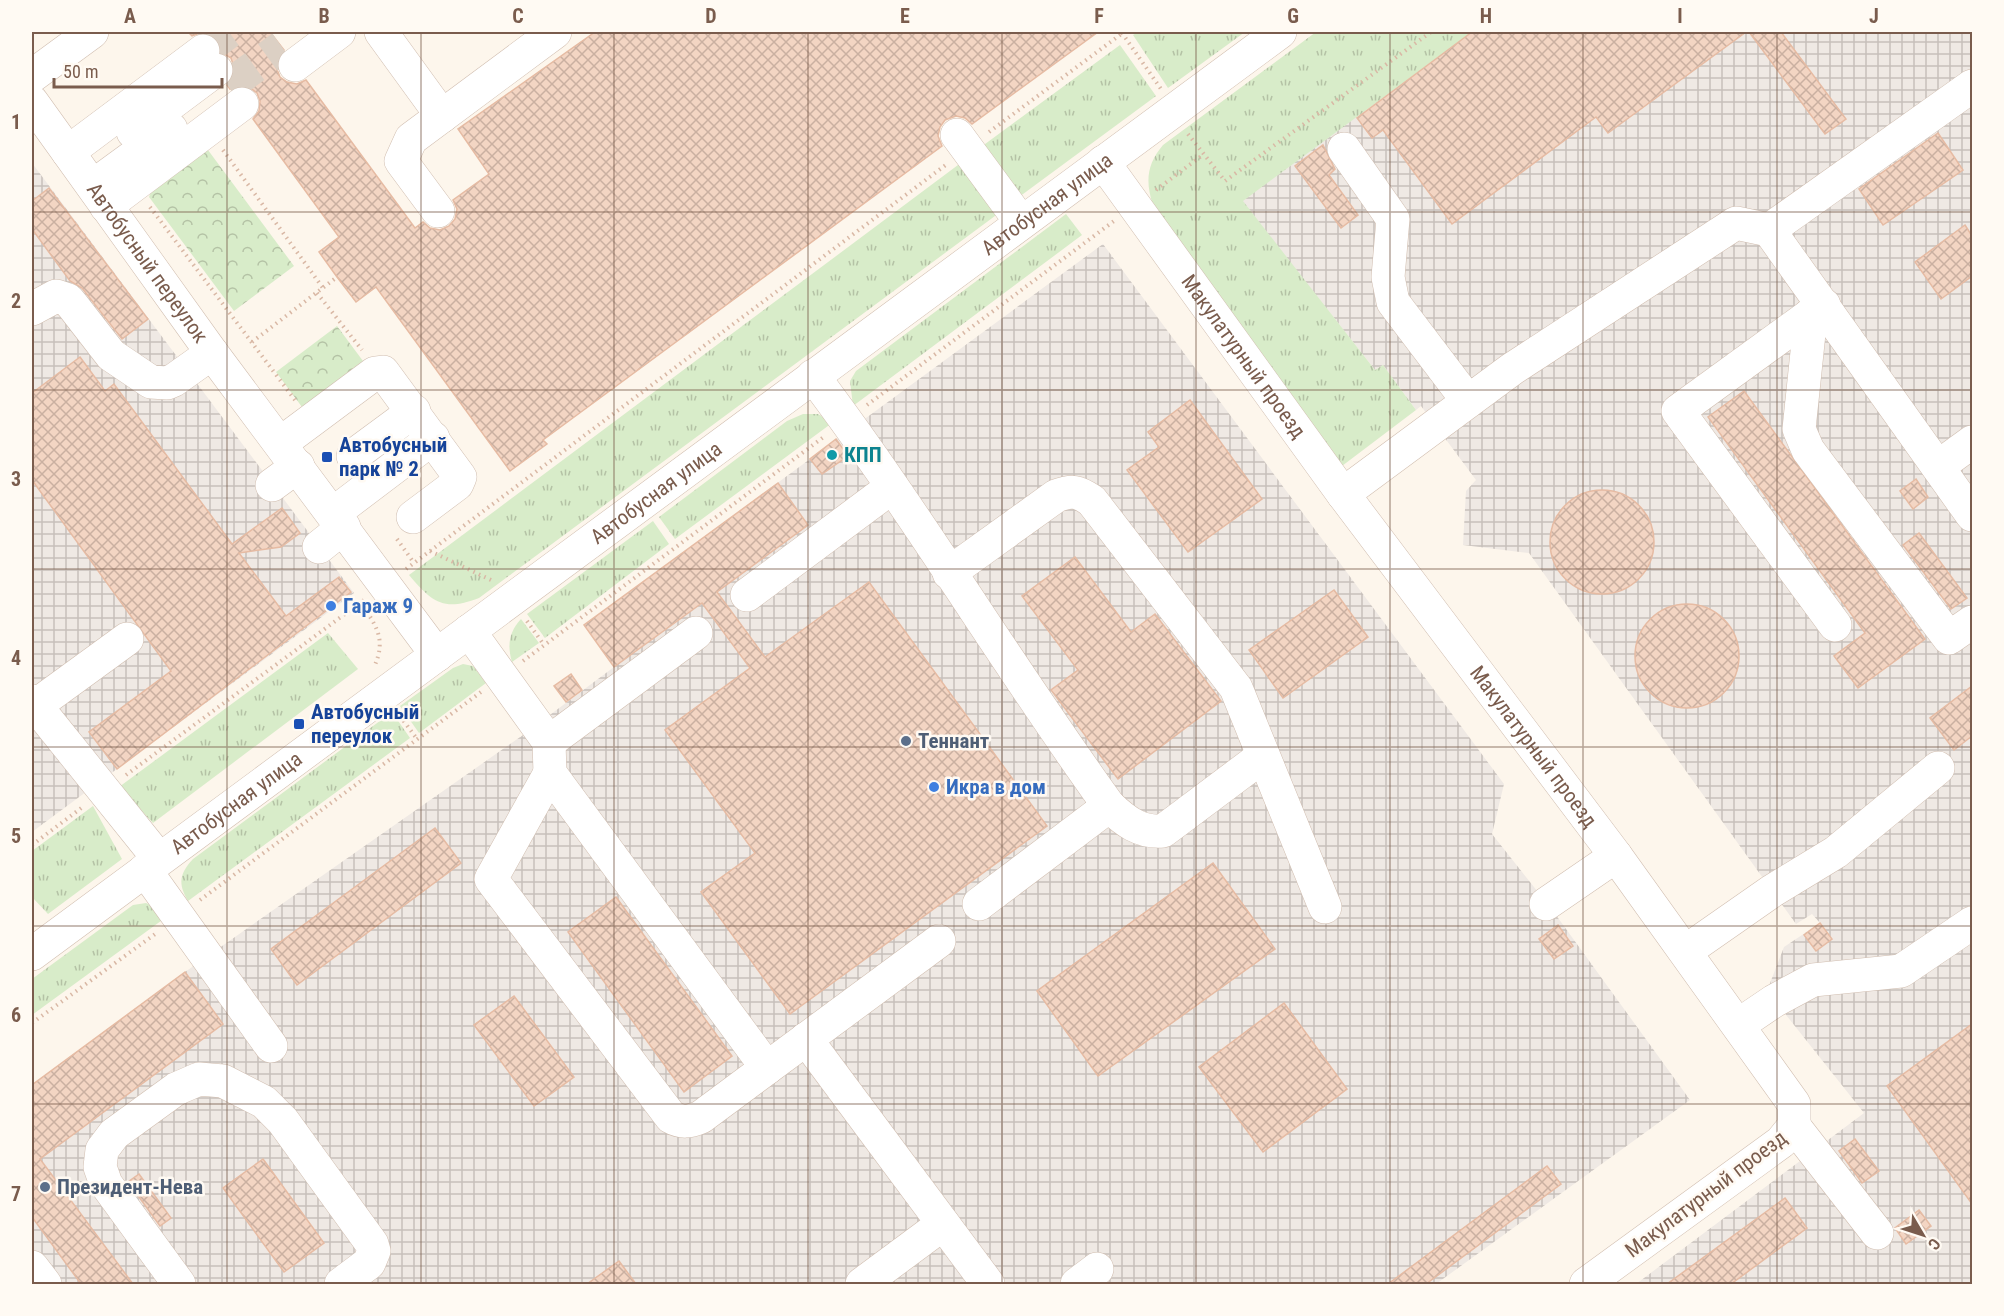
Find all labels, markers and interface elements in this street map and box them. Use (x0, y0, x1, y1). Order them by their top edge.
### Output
text: A (124, 4, 136, 28)
text: B (318, 4, 330, 28)
text: C (512, 4, 524, 28)
text: D (705, 4, 717, 28)
text: E (900, 4, 910, 28)
text: F (1094, 4, 1104, 28)
text: G (1287, 4, 1299, 28)
text: H (1480, 4, 1492, 28)
text: I (1677, 4, 1683, 28)
text: J (1869, 4, 1879, 28)
scale bar (54, 51, 222, 89)
text: 50 m (63, 61, 98, 82)
text: 1 (11, 110, 21, 134)
street label: Автобусная улица (977, 148, 1117, 260)
street label: Автобусный переулок (82, 178, 213, 347)
street label: Макулатурный проезд (1177, 270, 1311, 443)
text: 2 (11, 289, 21, 313)
place label: Автобусный парк № 2 (339, 433, 447, 481)
street label: Автобусная улица (586, 437, 726, 549)
place label: КПП (844, 443, 882, 467)
marker: КПП (825, 448, 839, 462)
marker: Автобусный парк № 2 (320, 450, 334, 464)
text: 3 (11, 467, 21, 491)
place label: Гараж 9 (343, 594, 413, 618)
marker: Гараж 9 (324, 599, 338, 613)
text: 4 (11, 646, 21, 670)
street label: Макулатурный проезд (1465, 661, 1602, 832)
place label: Автобусный переулок (311, 700, 419, 748)
marker: Автобусный переулок (292, 717, 306, 731)
place label: Теннант (918, 729, 990, 753)
marker: Теннант (899, 734, 913, 748)
street label: Автобусная улица (166, 747, 306, 859)
place label: Икра в дом (946, 775, 1046, 799)
marker: Икра в дом (927, 780, 941, 794)
text: 5 (11, 824, 21, 848)
text: 6 (11, 1003, 21, 1027)
street label: Макулатурный проезд (1621, 1126, 1791, 1262)
place label: Президент-Нева (57, 1175, 203, 1199)
marker: Президент-Нева (38, 1180, 52, 1194)
text: 7 (11, 1182, 21, 1206)
north arrow (1893, 1205, 1953, 1265)
text: С (1924, 1235, 1945, 1254)

